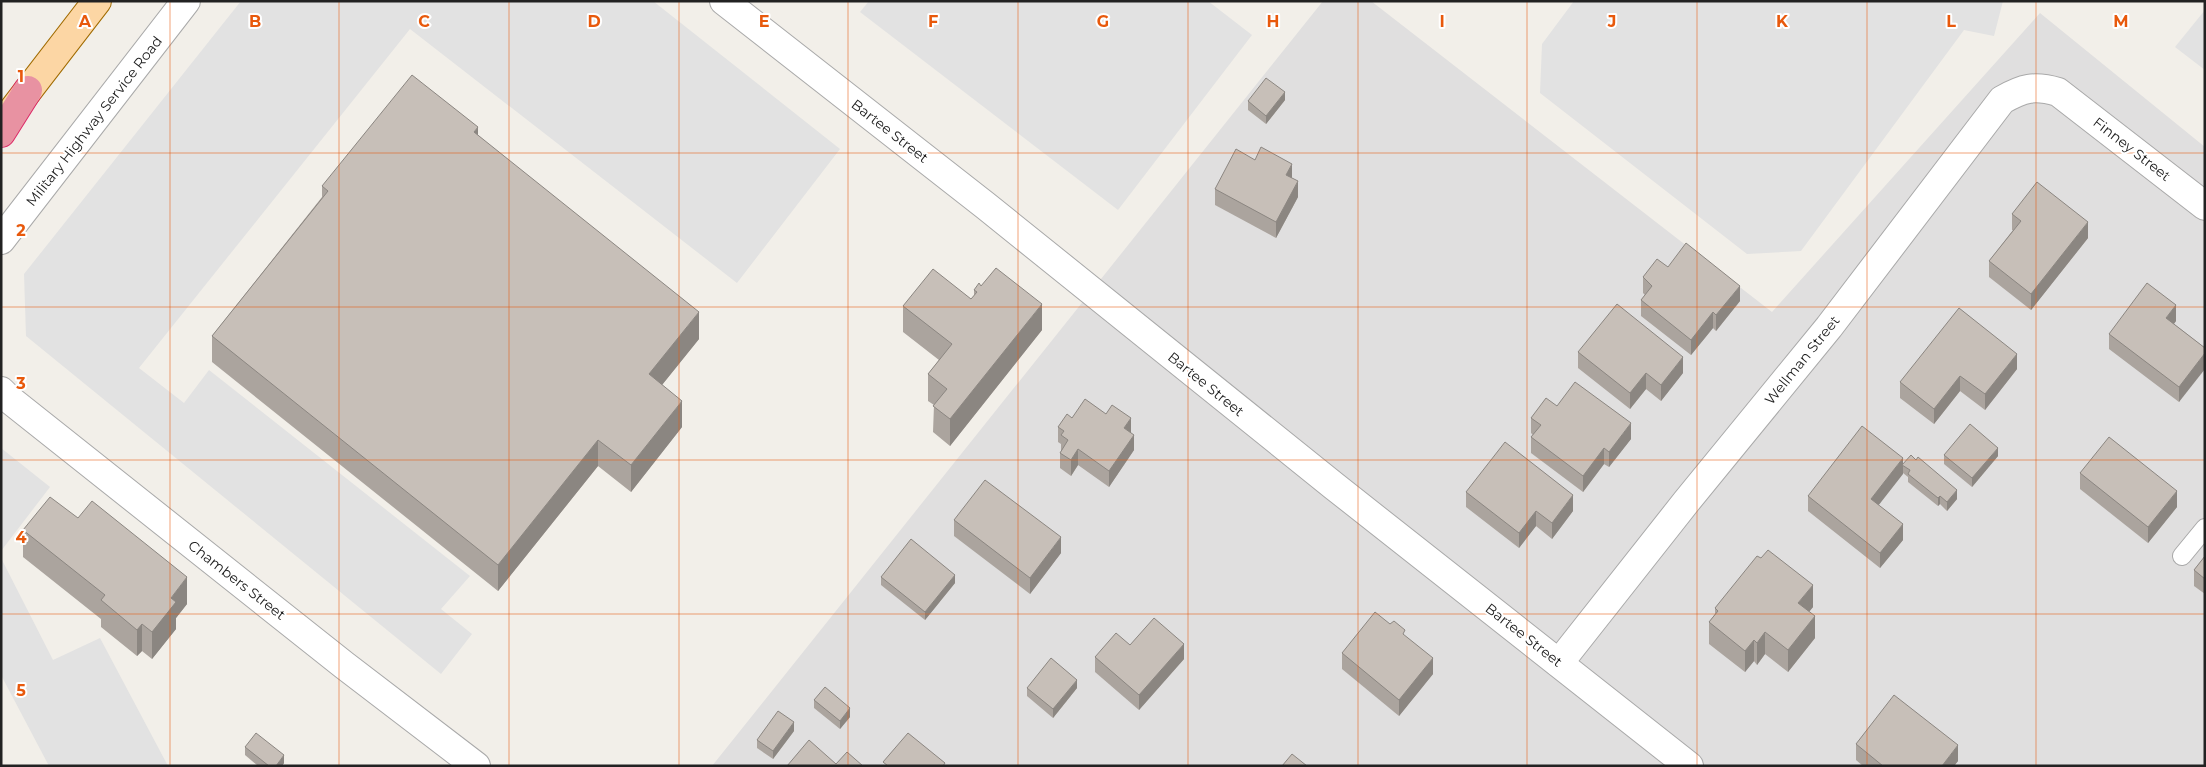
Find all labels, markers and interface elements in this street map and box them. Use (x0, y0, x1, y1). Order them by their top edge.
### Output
text: A (78, 12, 92, 31)
text: B (249, 12, 261, 31)
text: C (418, 12, 430, 31)
text: D (587, 12, 601, 31)
text: E (759, 12, 769, 31)
text: F (928, 12, 938, 31)
text: G (1097, 12, 1109, 31)
text: H (1267, 12, 1279, 31)
text: I (1439, 12, 1445, 31)
text: J (1607, 12, 1616, 31)
text: K (1776, 12, 1789, 31)
text: L (1946, 12, 1956, 31)
text: M (2113, 12, 2129, 31)
street label: Military Highway Service Road (22, 32, 166, 210)
text: 1 (18, 67, 24, 86)
street label: Bartee Street (848, 95, 932, 167)
street label: Finney Street (2090, 113, 2175, 185)
text: 2 (16, 221, 26, 240)
street label: Wellman Street (1761, 312, 1844, 408)
street label: Bartee Street (1164, 348, 1248, 420)
text: 3 (15, 374, 26, 393)
text: 4 (15, 528, 27, 547)
street label: Chambers Street (185, 536, 290, 624)
street label: Bartee Street (1482, 599, 1566, 671)
text: 5 (16, 681, 26, 700)

